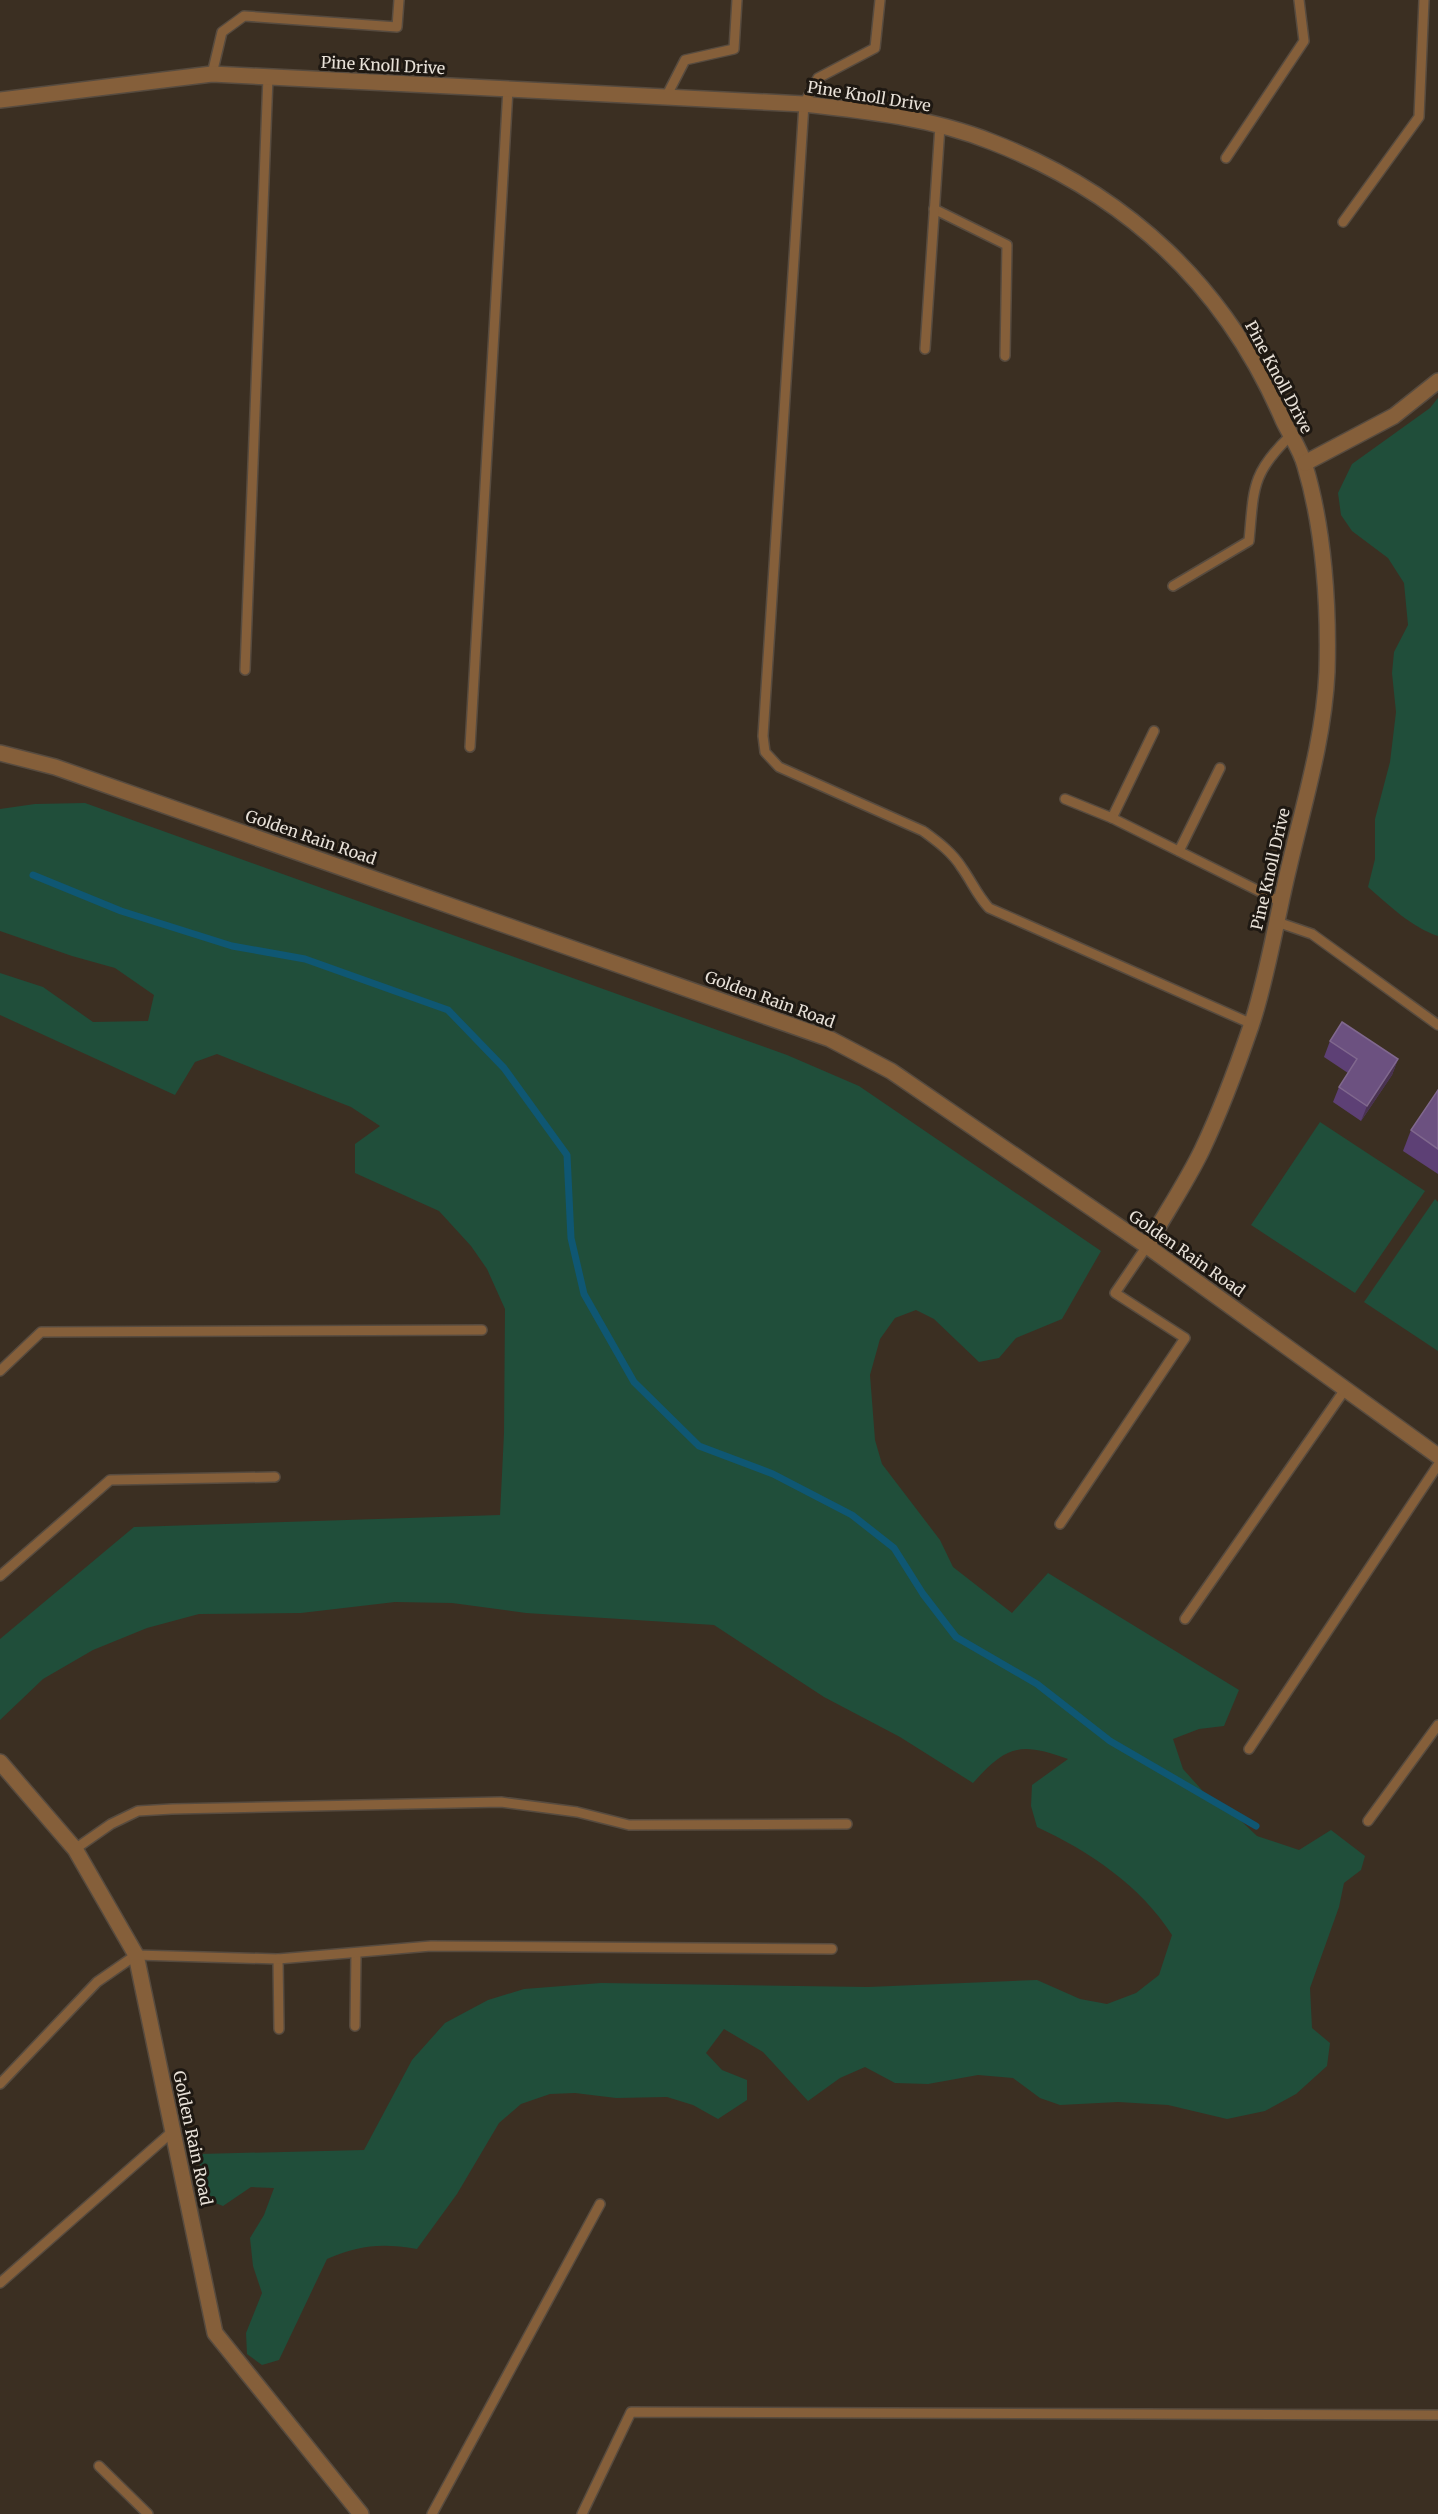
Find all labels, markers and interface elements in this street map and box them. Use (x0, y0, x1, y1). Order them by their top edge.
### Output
street label: Pine Knoll Drive (320, 52, 446, 78)
street label: Pine Knoll Drive (806, 76, 932, 116)
street label: Pine Knoll Drive (1241, 317, 1317, 437)
street label: Golden Rain Road (243, 805, 379, 869)
street label: Pine Knoll Drive (1246, 806, 1294, 932)
street label: Golden Rain Road (702, 966, 838, 1032)
street label: Golden Rain Road (1125, 1206, 1249, 1301)
street label: Golden Rain Road (169, 2069, 217, 2207)

